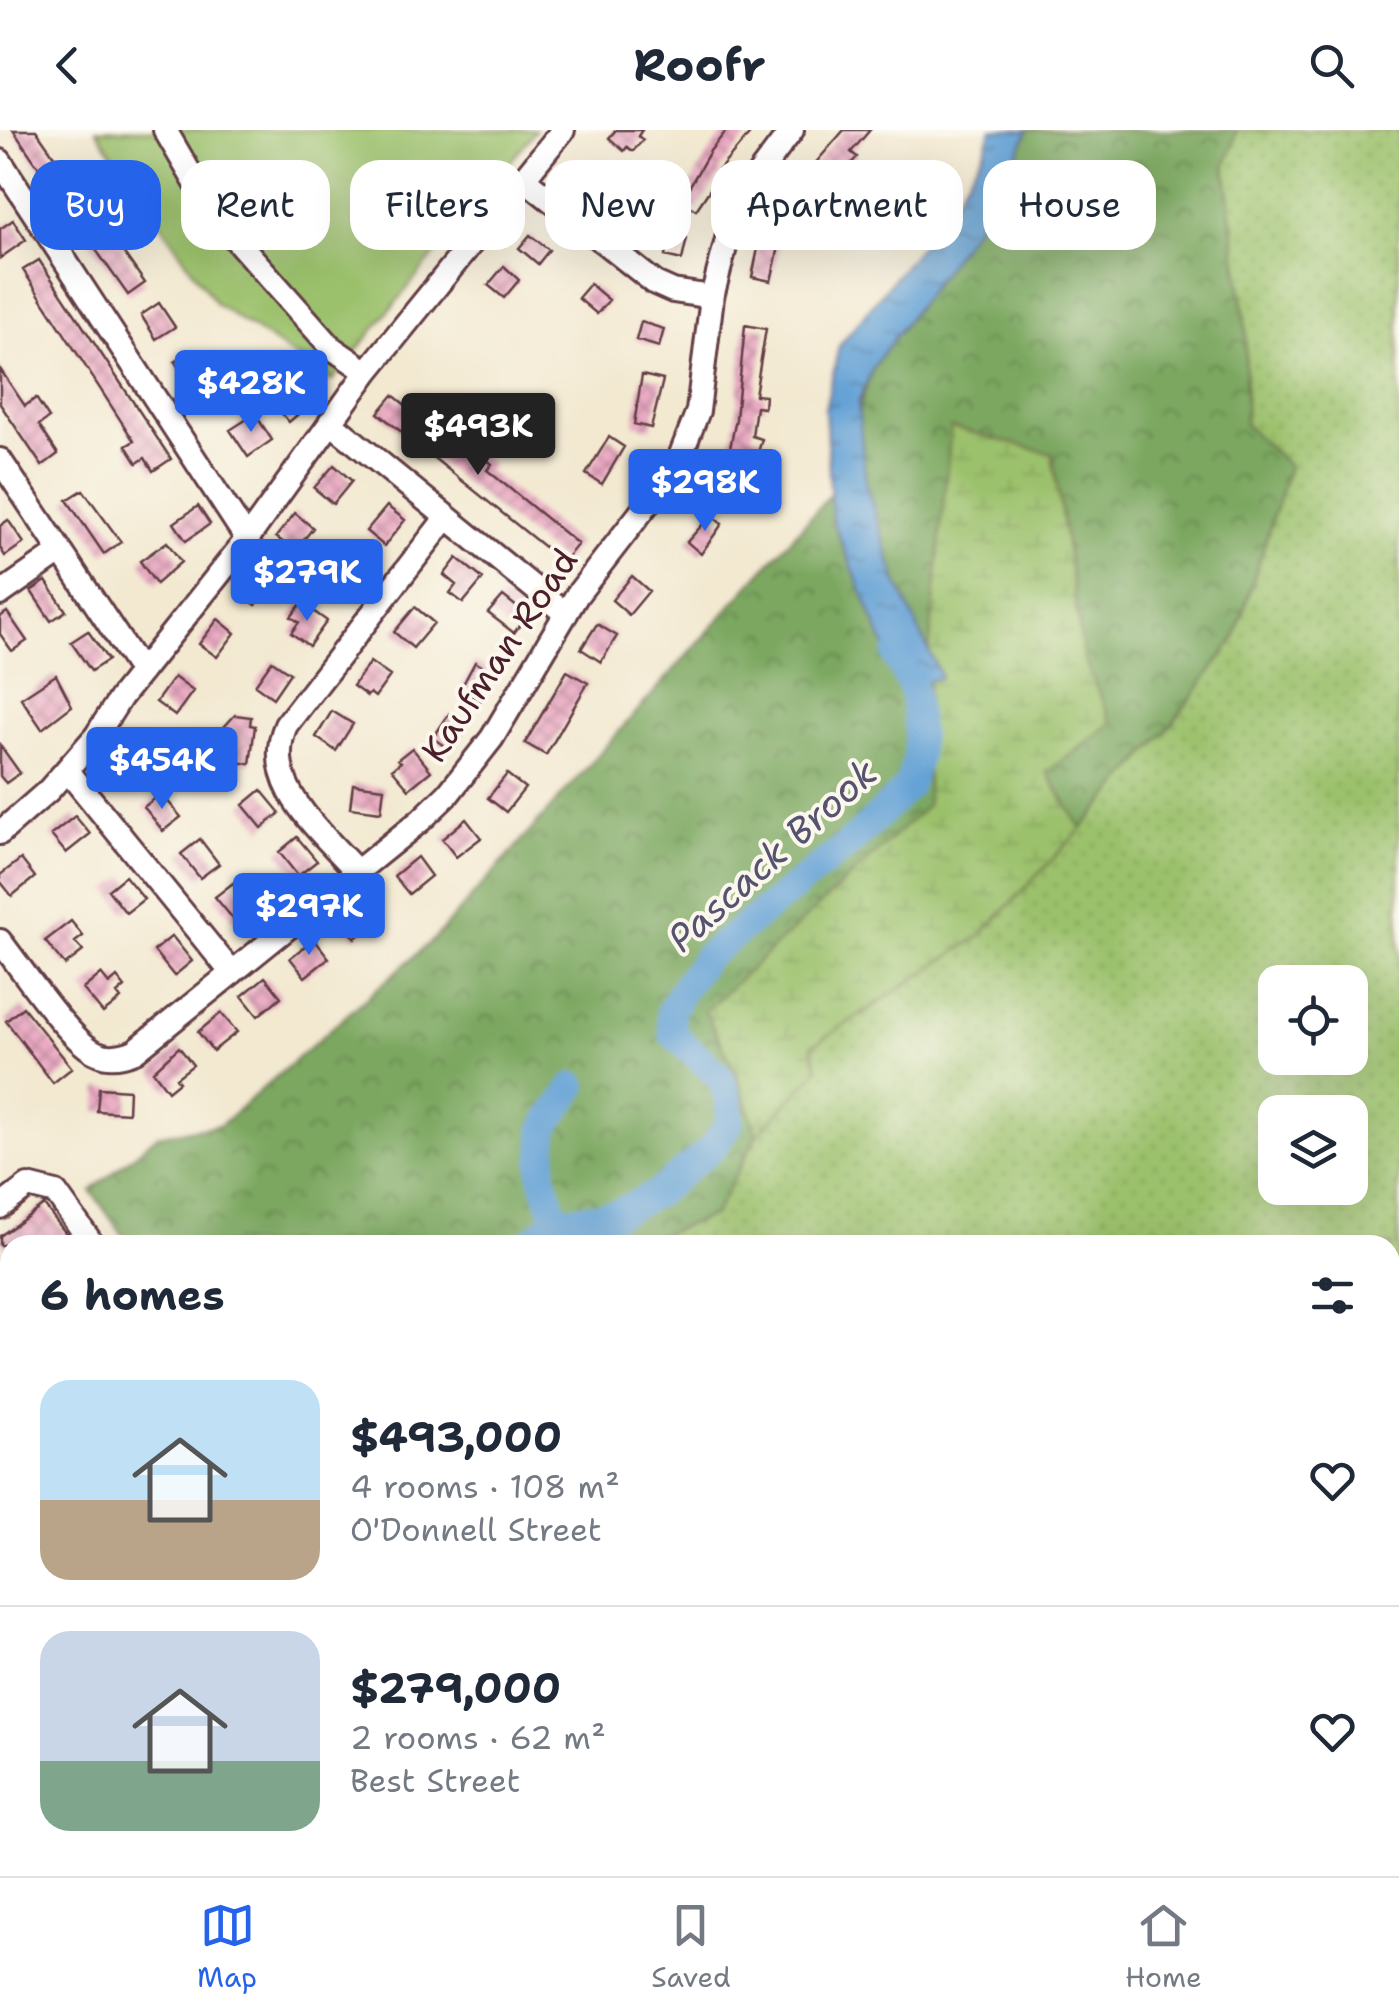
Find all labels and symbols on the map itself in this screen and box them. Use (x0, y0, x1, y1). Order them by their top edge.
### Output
pin: $428K (181, 350, 321, 435)
pin: $493K (408, 393, 548, 478)
pin: $298K (635, 449, 775, 534)
pin: $279K (237, 539, 377, 624)
street label: Kaufman Road (410, 539, 588, 771)
pin: $454K (92, 727, 232, 812)
water label: Pascack Brook (656, 747, 888, 963)
pin: $297K (239, 873, 379, 958)

